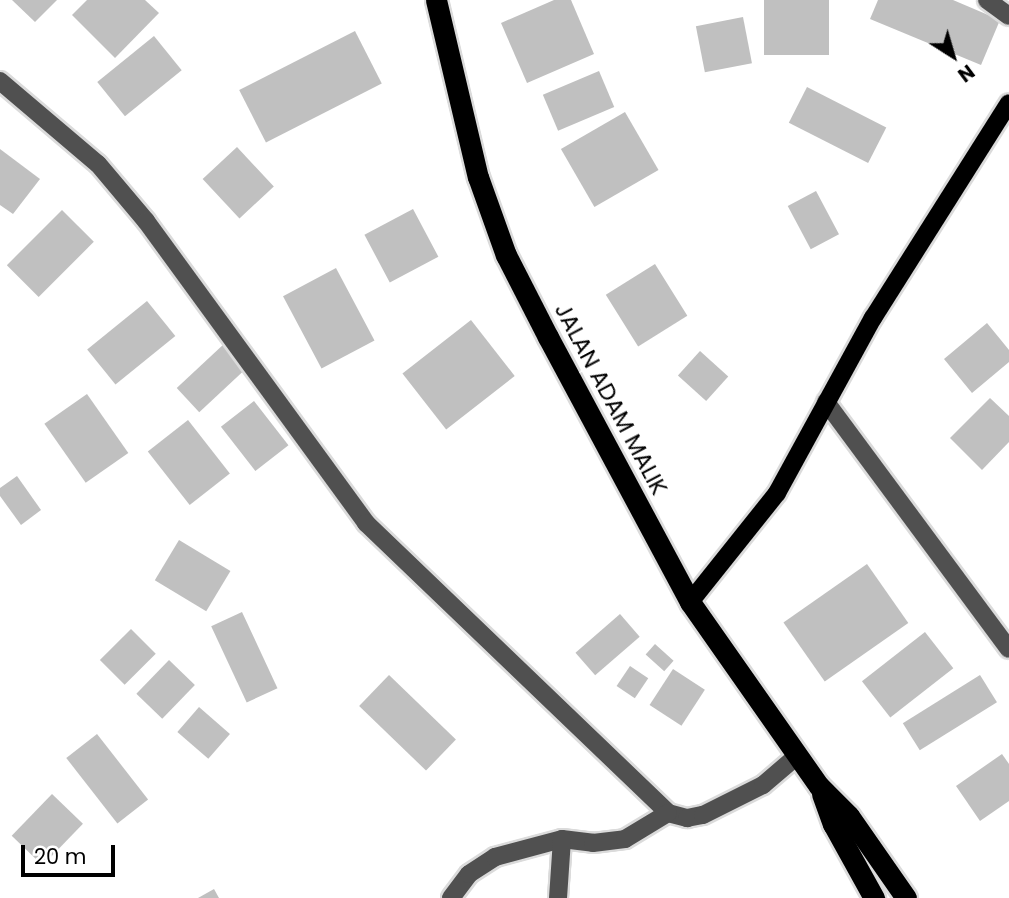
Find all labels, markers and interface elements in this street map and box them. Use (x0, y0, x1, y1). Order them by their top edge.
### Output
north arrow (918, 21, 988, 91)
text: N (952, 58, 980, 88)
street label: JALAN ADAM MALIK (549, 298, 673, 500)
scale bar (24, 832, 119, 876)
text: 20 m (34, 842, 87, 871)

